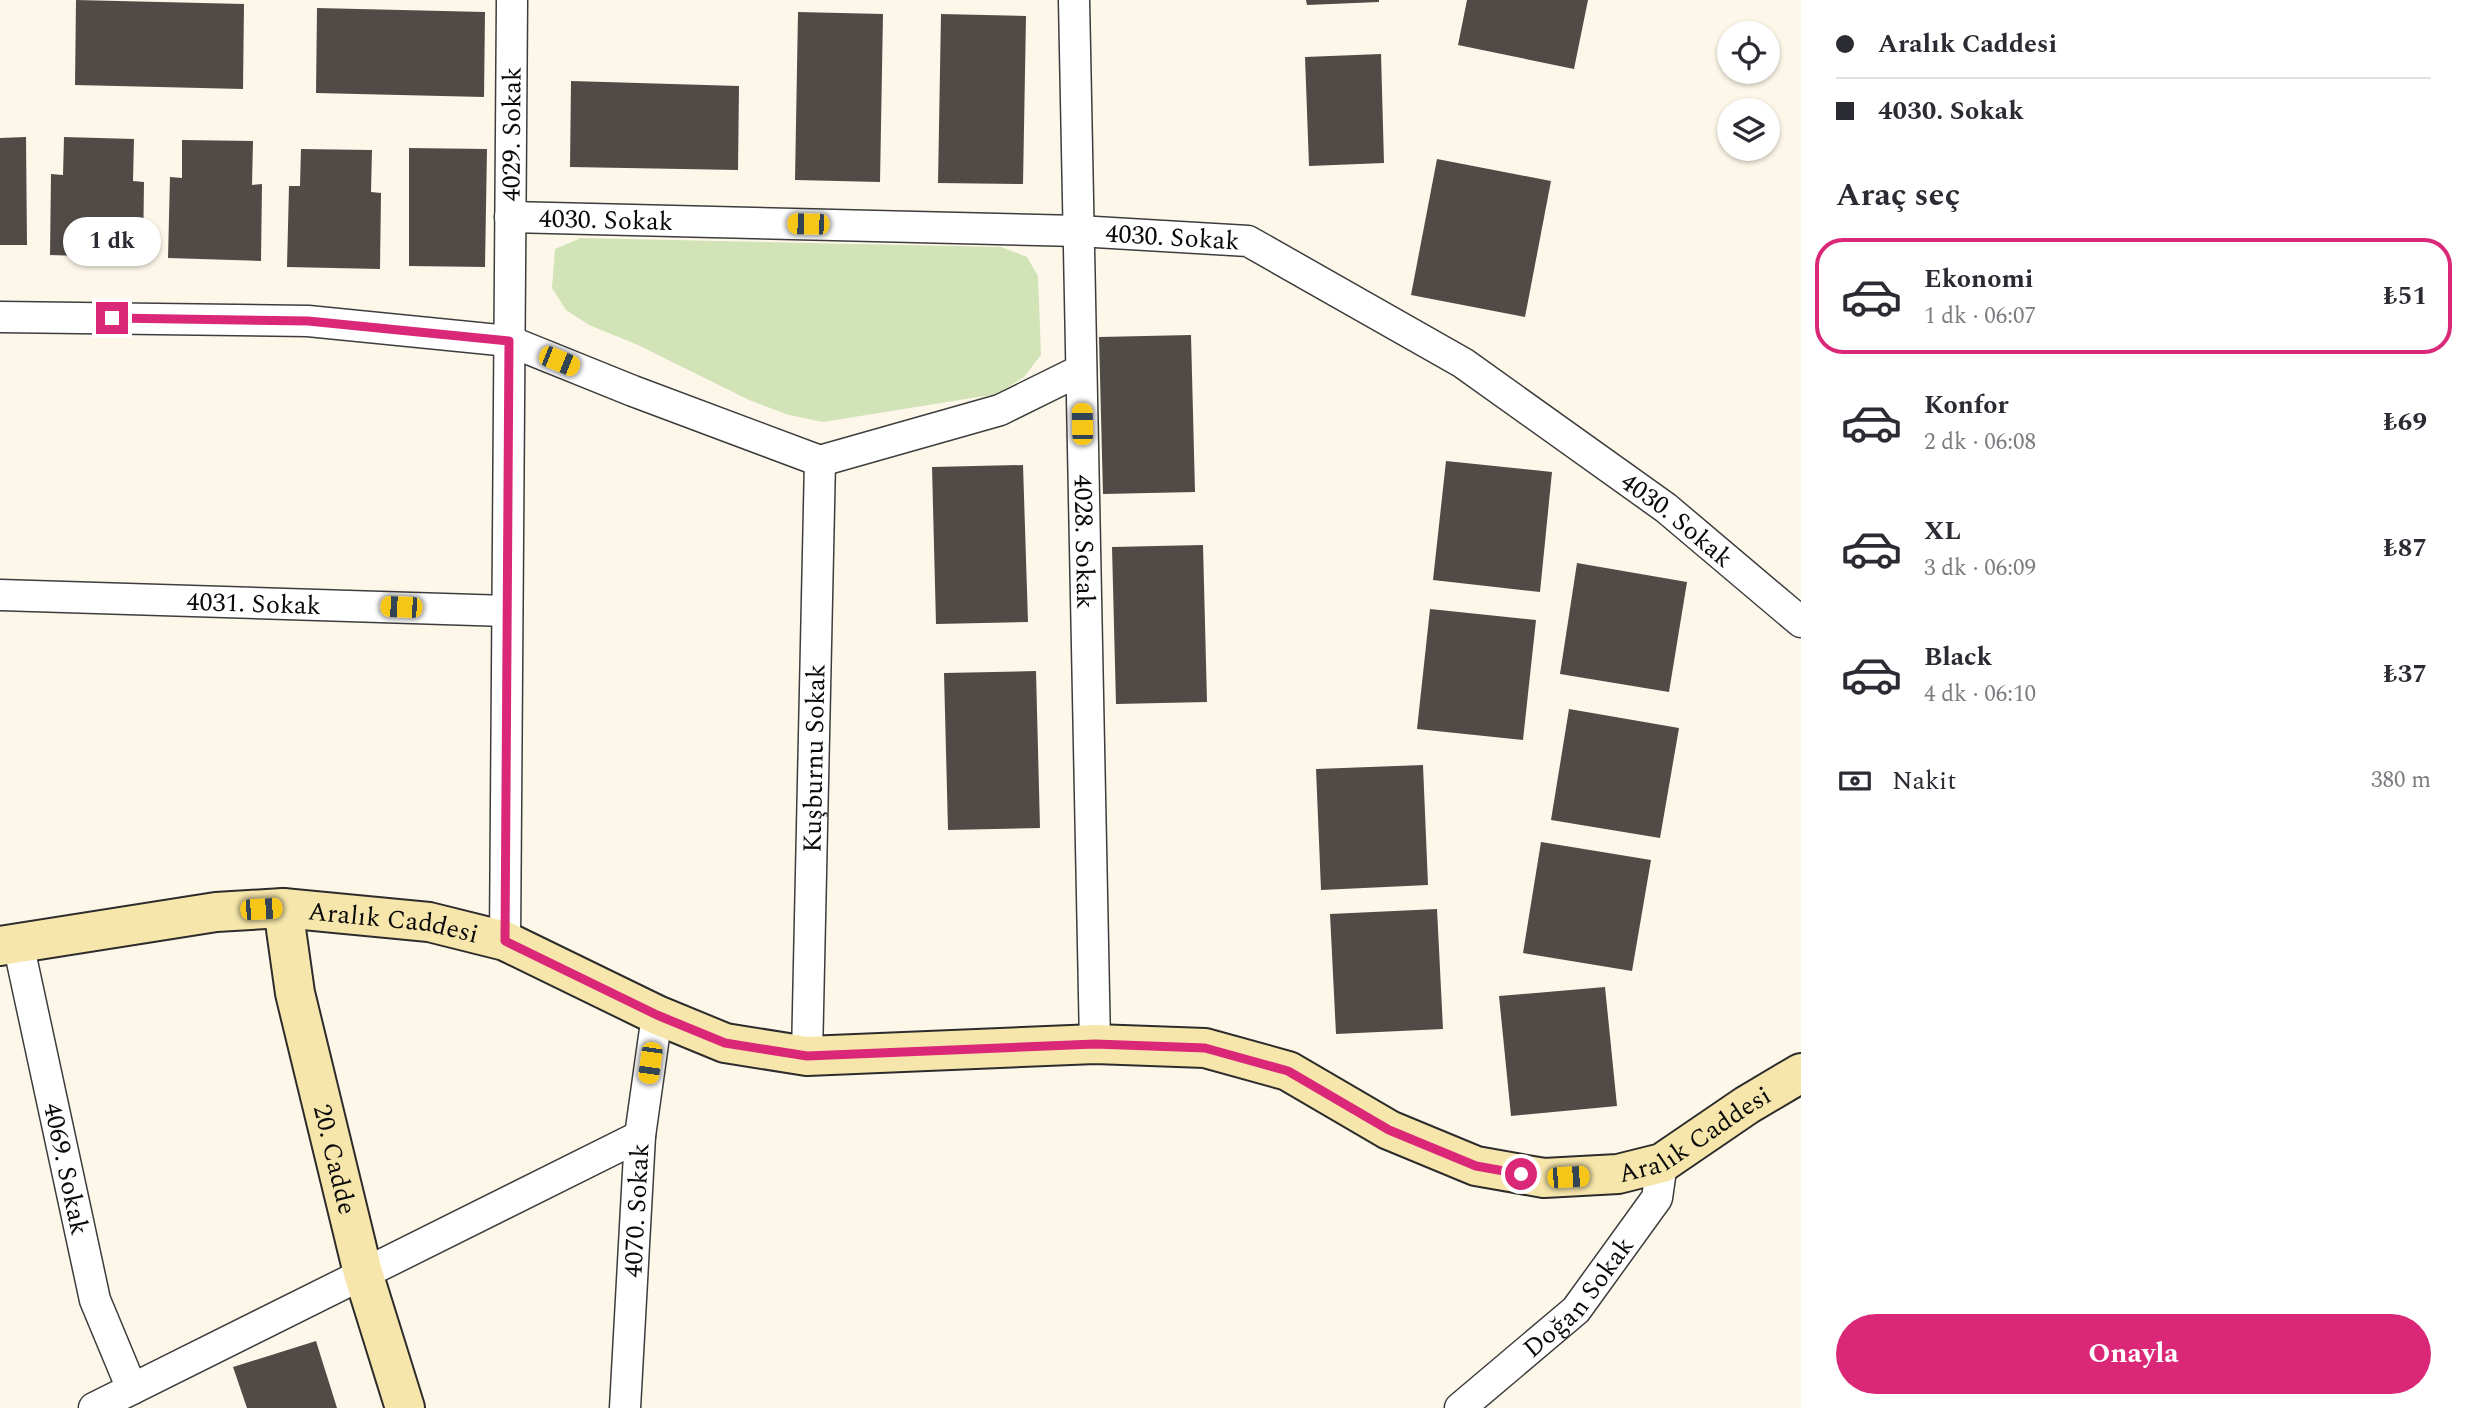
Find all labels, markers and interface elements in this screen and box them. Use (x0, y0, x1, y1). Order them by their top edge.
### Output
map controls (1717, 21, 1780, 161)
button: locate (1717, 21, 1780, 84)
text: Aralık Caddesi (1878, 24, 2057, 64)
street label: 4029. Sokak (492, 67, 533, 202)
text: 4030. Sokak (1878, 91, 2024, 131)
button: layers (1717, 98, 1780, 161)
text: Araç seç (1836, 171, 1960, 220)
street label: 4030. Sokak (538, 199, 674, 242)
car (787, 213, 830, 235)
street label: 4030. Sokak (1104, 214, 1241, 261)
callout: 1 dk (63, 216, 161, 266)
text: 1 dk (89, 224, 135, 259)
text: Ekonomi (1924, 259, 2033, 299)
icon: car (1840, 265, 1903, 328)
text: ₺51 (2383, 276, 2427, 316)
text: 1 dk · 06:07 (1924, 299, 2036, 334)
route end (96, 302, 128, 334)
car (536, 343, 583, 379)
text: Konfor (1924, 385, 2009, 425)
icon: car (1840, 391, 1903, 454)
text: ₺69 (2383, 402, 2427, 442)
car (1072, 403, 1093, 445)
text: 2 dk · 06:08 (1924, 425, 2036, 460)
street label: 4030. Sokak (1612, 463, 1742, 578)
street label: 4028. Sokak (1063, 474, 1105, 610)
text: XL (1924, 511, 1961, 551)
icon: car (1840, 517, 1903, 580)
text: ₺87 (2383, 528, 2427, 568)
text: 3 dk · 06:09 (1924, 551, 2036, 586)
street label: 4031. Sokak (186, 582, 322, 626)
car (380, 596, 423, 618)
text: Black (1924, 637, 1992, 677)
icon: car (1840, 643, 1903, 706)
text: ₺37 (2383, 654, 2427, 694)
street label: Kuşburnu Sokak (792, 663, 837, 853)
text: 4 dk · 06:10 (1924, 677, 2036, 712)
text: Nakit (1892, 761, 1956, 801)
icon: cash (1836, 762, 1874, 800)
text: 380 m (2371, 763, 2431, 798)
street label: Aralık Caddesi (306, 891, 483, 955)
car (240, 897, 283, 921)
car (637, 1041, 664, 1085)
street label: Aralık Caddesi (1614, 1076, 1779, 1194)
street label: 4069. Sokak (32, 1099, 99, 1239)
street label: 20. Cadde (302, 1100, 367, 1219)
street label: 4070. Sokak (613, 1142, 661, 1279)
route start (1505, 1158, 1537, 1190)
car (1547, 1165, 1590, 1189)
street label: Doğan Sokak (1514, 1228, 1644, 1368)
button: Onayla (1836, 1314, 2431, 1394)

